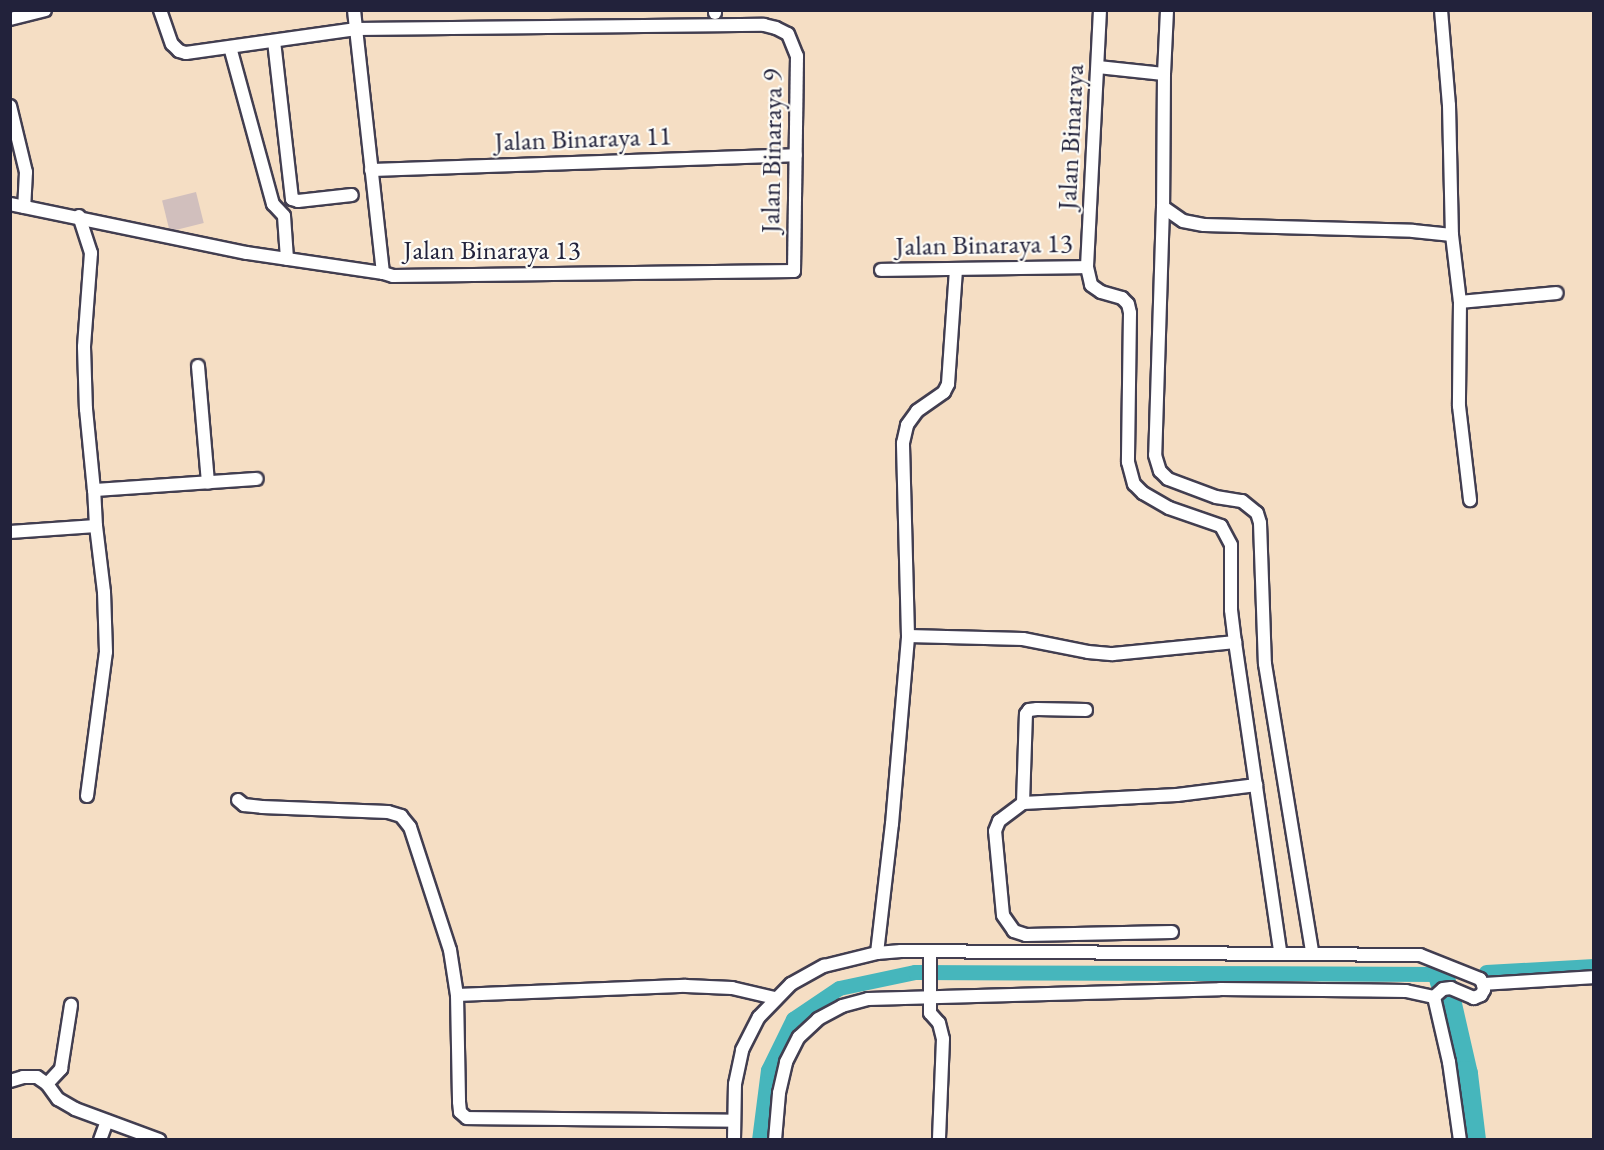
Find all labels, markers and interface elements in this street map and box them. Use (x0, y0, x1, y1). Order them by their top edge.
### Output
street label: Jalan Binaraya (1050, 63, 1090, 211)
street label: Jalan Binaraya 9 (753, 69, 789, 233)
street label: Jalan Binaraya 11 (494, 119, 672, 157)
street label: Jalan Binaraya 13 (895, 226, 1073, 262)
street label: Jalan Binaraya 13 (403, 234, 581, 266)

